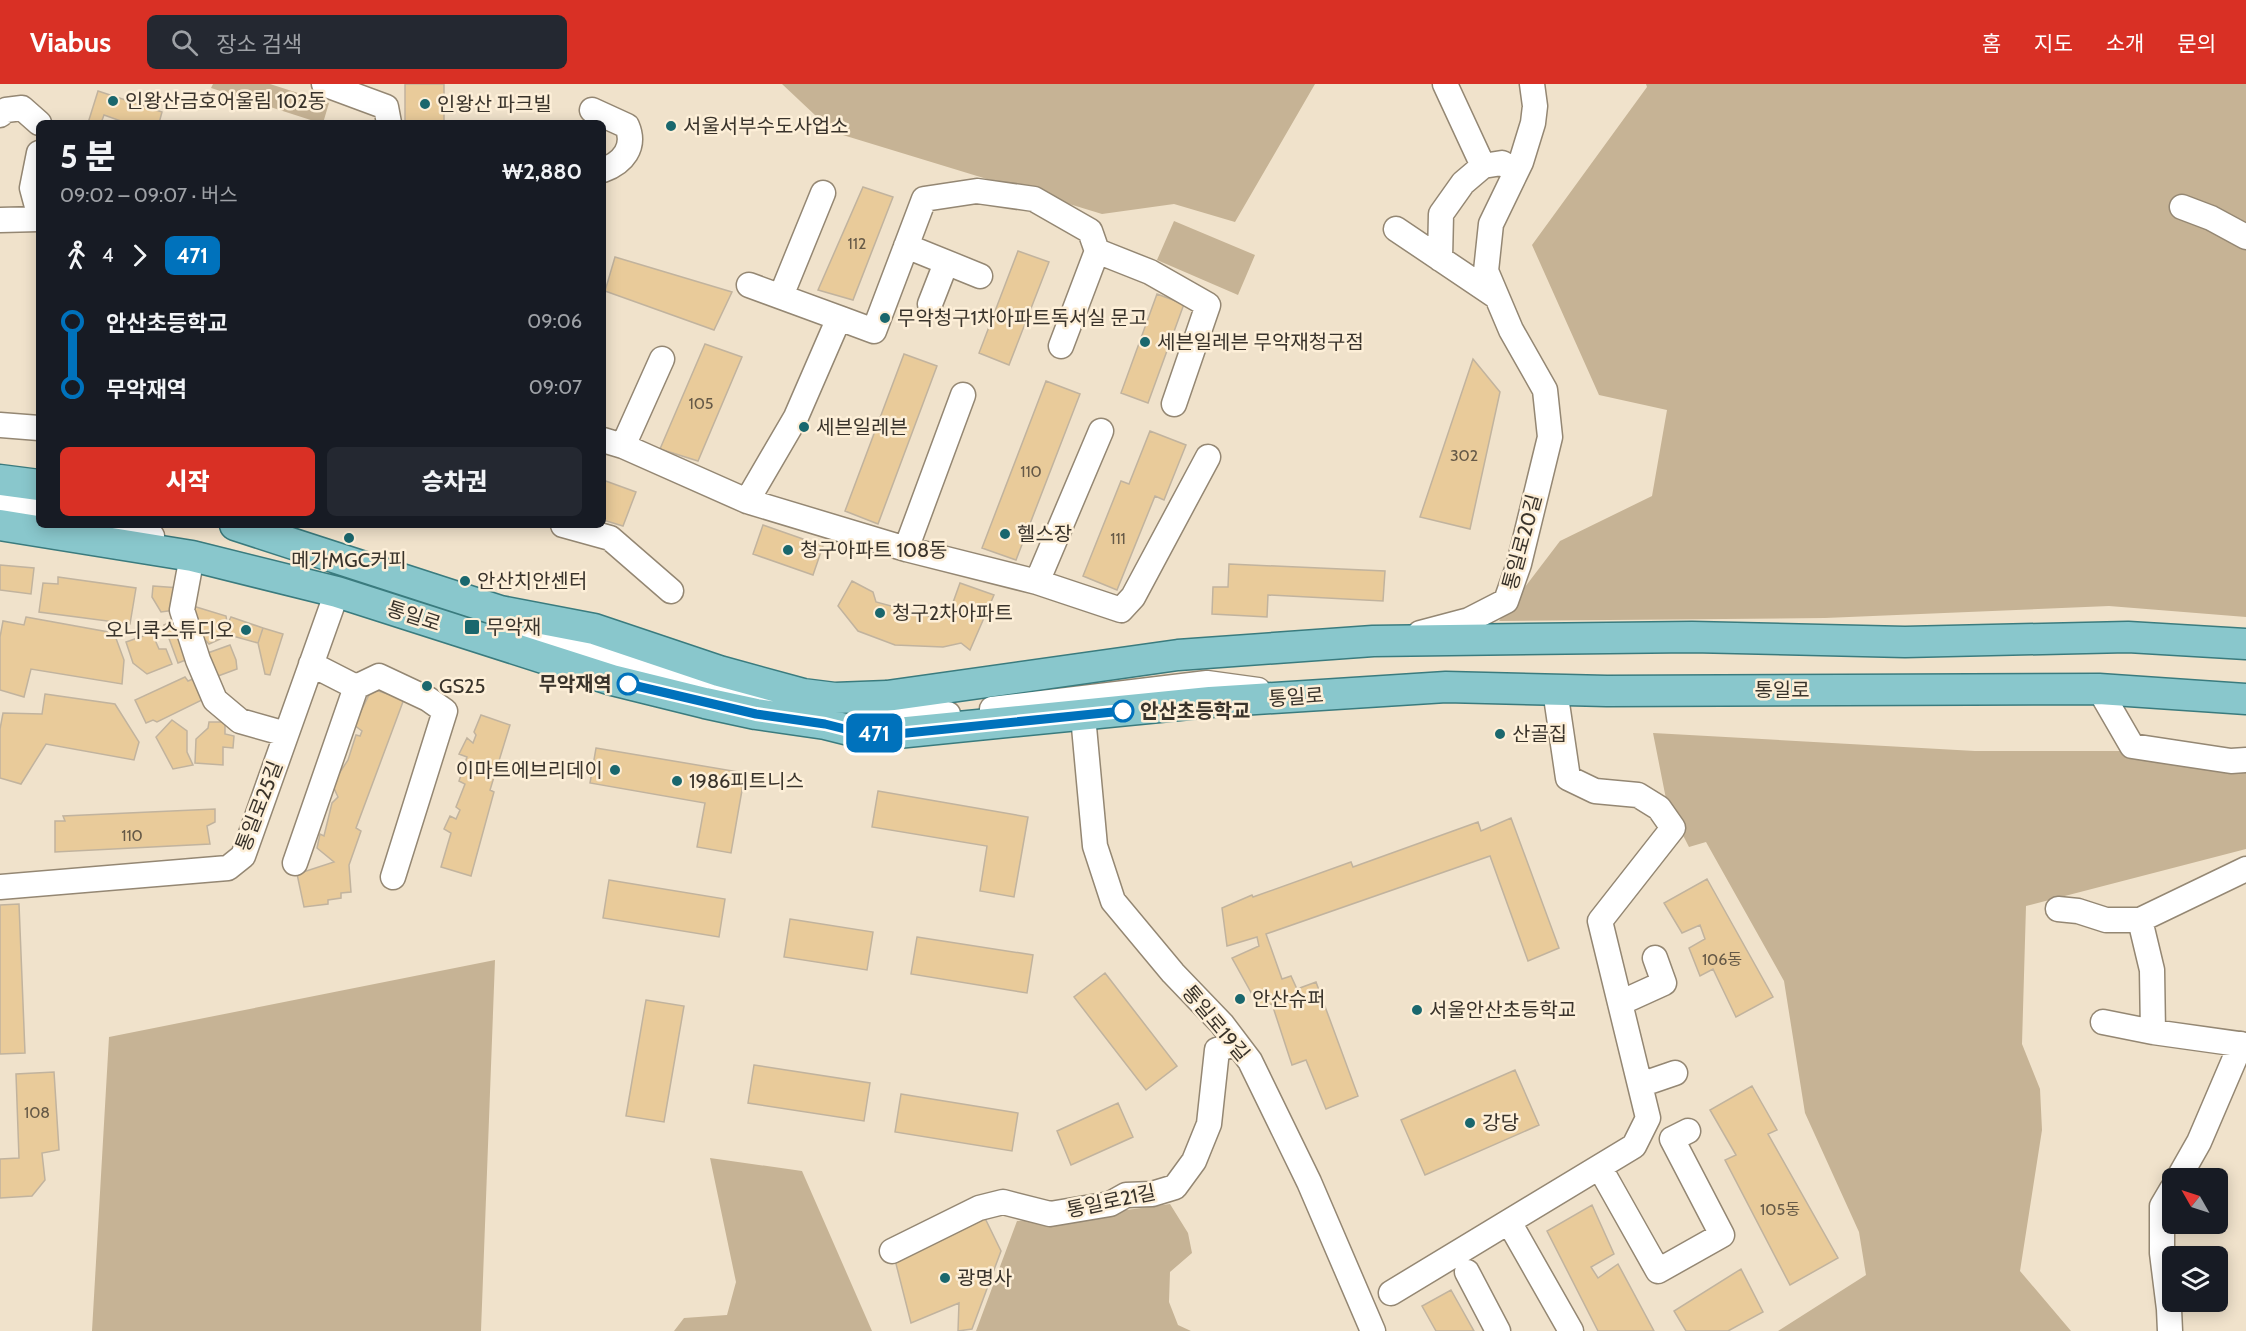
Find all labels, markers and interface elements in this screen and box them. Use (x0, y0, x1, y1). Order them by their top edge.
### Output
search box (147, 15, 567, 69)
text: Viabus (30, 25, 111, 59)
icon: search (168, 26, 201, 59)
text: 장소 검색 (216, 31, 302, 58)
text: 홈 (1982, 31, 2001, 56)
text: 지도 (2034, 31, 2073, 56)
text: 소개 (2106, 31, 2144, 56)
text: 문의 (2177, 31, 2216, 56)
place label: 인왕산금호어울림 102동 (125, 89, 326, 113)
place label: 인왕산 파크빌 (437, 92, 552, 116)
marker: 인왕산금호어울림 102동 (106, 94, 120, 108)
marker: 인왕산 파크빌 (418, 97, 432, 111)
place label: 서울서부수도사업소 (683, 114, 849, 138)
marker: 서울서부수도사업소 (664, 119, 678, 133)
text: 5 분 (60, 136, 116, 176)
text: ₩2,880 (502, 158, 582, 185)
text: 09:02 – 09:07 · 버스 (60, 183, 238, 207)
house number: 112 (848, 234, 866, 253)
icon: walk (60, 239, 93, 272)
icon: forward (123, 239, 156, 272)
text: 4 (102, 243, 114, 267)
text: 471 (177, 243, 208, 268)
place label: 무악청구1차아파트독서실 문고 (897, 306, 1147, 330)
text: 09:06 (527, 309, 582, 333)
text: 안산초등학교 (106, 310, 227, 337)
marker: 무악청구1차아파트독서실 문고 (878, 311, 892, 325)
place label: 세븐일레븐 무악재청구점 (1157, 330, 1364, 354)
marker: 세븐일레븐 무악재청구점 (1138, 335, 1152, 349)
text: 09:07 (529, 375, 582, 399)
text: 무악재역 (106, 376, 187, 403)
house number: 105 (688, 394, 714, 413)
place label: 세븐일레븐 (816, 415, 908, 439)
marker: 세븐일레븐 (797, 420, 811, 434)
house number: 302 (1450, 446, 1478, 465)
button: 시작 (60, 447, 315, 516)
button: 승차권 (327, 447, 582, 516)
house number: 110 (1020, 462, 1042, 481)
street label: 통일로20길 (1498, 492, 1546, 592)
place label: 헬스장 (1017, 522, 1072, 546)
marker: 헬스장 (998, 527, 1012, 541)
house number: 111 (1110, 529, 1126, 548)
marker: 메가MGC커피 (342, 531, 356, 545)
place label: 청구아파트 108동 (800, 538, 948, 562)
marker: 청구아파트 108동 (781, 543, 795, 557)
place label: 메가MGC커피 (291, 548, 407, 572)
place label: 안산치안센터 (477, 569, 587, 593)
marker: 안산치안센터 (458, 574, 472, 588)
street label: 통일로 (384, 596, 444, 636)
place label: 청구2차아파트 (892, 601, 1013, 625)
marker: 청구2차아파트 (873, 606, 887, 620)
place label: 무악재 (486, 615, 541, 639)
place label: 오니쿡스튜디오 (105, 618, 234, 642)
marker: 무악재 (463, 618, 481, 636)
marker: 오니쿡스튜디오 (239, 623, 253, 637)
place label: 무악재역 (538, 672, 612, 696)
marker: 무악재역 (617, 673, 639, 695)
place label: GS25 (439, 674, 485, 698)
street label: 통일로 (1754, 678, 1810, 702)
marker: GS25 (420, 679, 434, 693)
street label: 통일로 (1268, 683, 1324, 711)
place label: 안산초등학교 (1140, 699, 1250, 723)
marker: 안산초등학교 (1112, 700, 1134, 722)
line badge: 471 (840, 714, 908, 752)
text: 471 (858, 721, 890, 746)
place label: 산골집 (1512, 722, 1567, 746)
marker: 산골집 (1493, 727, 1507, 741)
street label: 통일로25길 (231, 757, 287, 855)
place label: 이마트에브리데이 (456, 758, 603, 782)
marker: 이마트에브리데이 (608, 763, 622, 777)
place label: 1986피트니스 (689, 769, 804, 793)
marker: 1986피트니스 (670, 774, 684, 788)
house number: 110 (121, 826, 143, 845)
house number: 106동 (1702, 950, 1742, 969)
street label: 통일로19길 (1177, 980, 1255, 1066)
place label: 안산슈퍼 (1252, 987, 1326, 1011)
marker: 안산슈퍼 (1233, 992, 1247, 1006)
place label: 서울안산초등학교 (1429, 998, 1576, 1022)
marker: 서울안산초등학교 (1410, 1003, 1424, 1017)
house number: 108 (24, 1103, 50, 1122)
place label: 강당 (1482, 1111, 1519, 1135)
marker: 강당 (1463, 1116, 1477, 1130)
north arrow (2162, 1168, 2228, 1234)
map controls (2162, 1168, 2228, 1312)
street label: 통일로21길 (1064, 1180, 1158, 1222)
house number: 105동 (1760, 1200, 1800, 1219)
button: layers (2162, 1246, 2228, 1312)
place label: 광명사 (957, 1266, 1012, 1290)
marker: 광명사 (938, 1271, 952, 1285)

